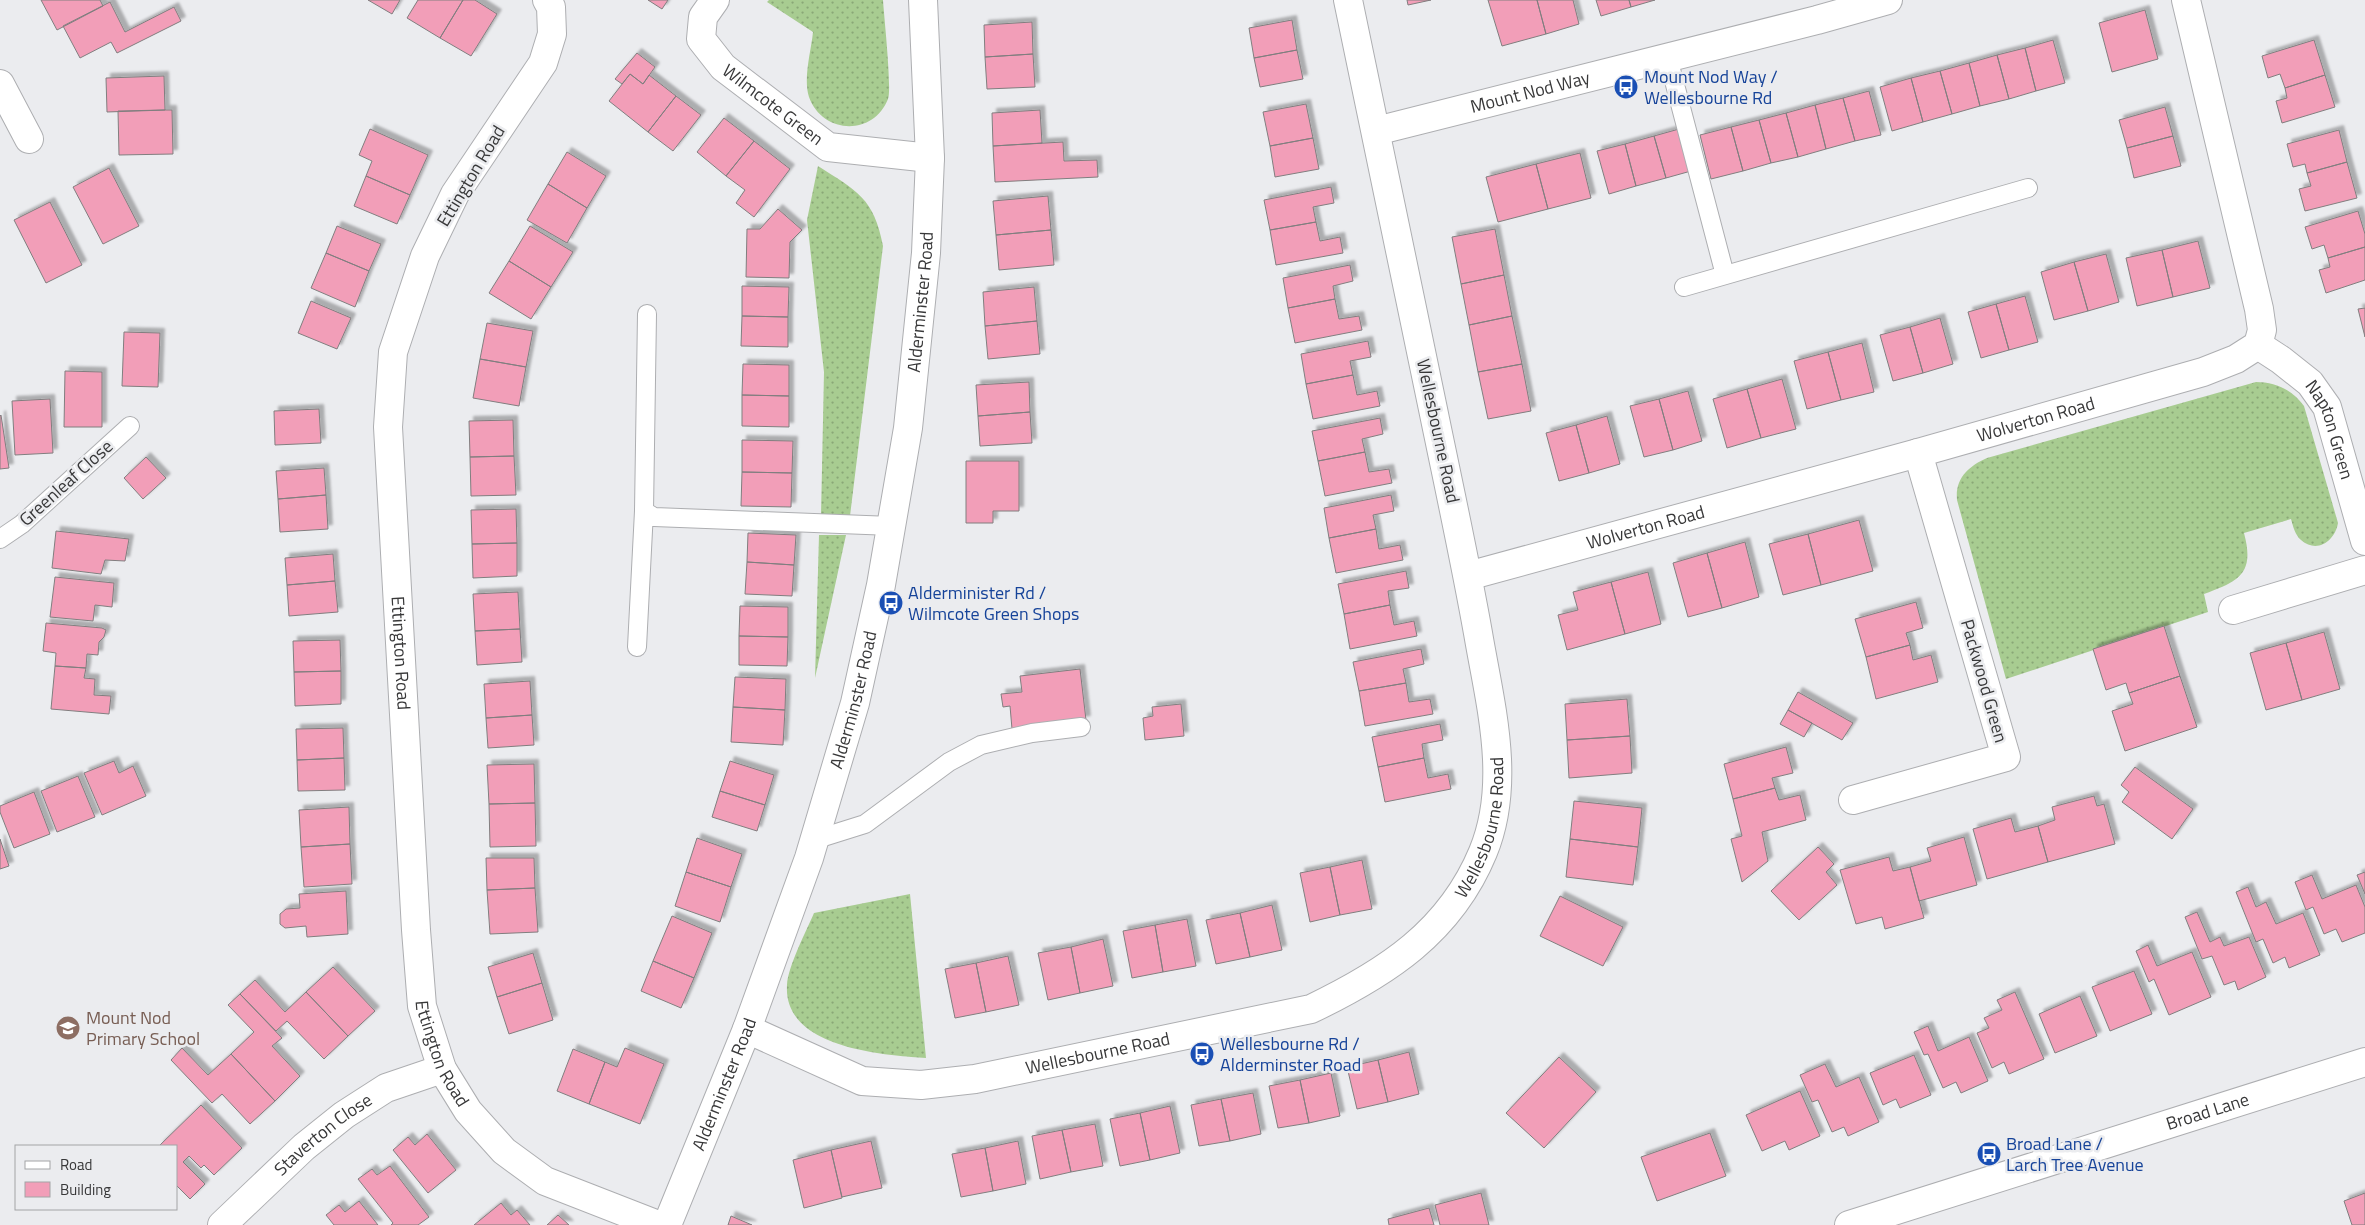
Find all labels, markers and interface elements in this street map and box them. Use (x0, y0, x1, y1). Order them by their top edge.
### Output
street label: Wilmcote Green (717, 57, 829, 152)
place label: Mount Nod Way / Wellesbourne Rd (1644, 63, 1778, 111)
street label: Mount Nod Way (1467, 64, 1593, 120)
bus stop icon: Mount Nod Way / Wellesbourne Rd (1613, 74, 1639, 100)
street label: Ettington Road (430, 120, 511, 231)
street label: Alderminster Road (900, 231, 940, 374)
street label: Wellesbourne Road (1410, 356, 1467, 506)
street label: Napton Green (2299, 374, 2361, 482)
street label: Wolverton Road (1974, 389, 2098, 449)
street label: Greenleaf Close (13, 433, 119, 532)
street label: Wolverton Road (1583, 498, 1708, 556)
place label: Alderminister Rd / Wilmcote Green Shops (908, 579, 1079, 627)
bus stop icon: Alderminister Rd / Wilmcote Green Shops (878, 590, 904, 616)
street label: Ettington Road (384, 596, 418, 711)
street label: Packwood Green (1954, 616, 2015, 746)
street label: Alderminster Road (822, 628, 884, 772)
street label: Wellesbourne Road (1448, 756, 1510, 903)
street label: Ettington Road (409, 999, 476, 1112)
place label: Mount Nod Primary School (86, 1004, 200, 1052)
street label: Alderminster Road (685, 1014, 763, 1155)
school or university icon: Mount Nod Primary School (55, 1015, 81, 1041)
street label: Wellesbourne Road (1023, 1025, 1172, 1081)
place label: Wellesbourne Rd / Alderminster Road (1220, 1030, 1361, 1078)
bus stop icon: Wellesbourne Rd / Alderminster Road (1189, 1041, 1215, 1067)
street label: Broad Lane (2162, 1085, 2252, 1137)
street label: Staverton Close (268, 1086, 377, 1182)
place label: Broad Lane / Larch Tree Avenue (2006, 1130, 2144, 1178)
bus stop icon: Broad Lane / Larch Tree Avenue (1976, 1141, 2002, 1167)
legend (15, 1145, 178, 1210)
text: Road (60, 1153, 92, 1176)
text: Building (60, 1178, 111, 1201)

